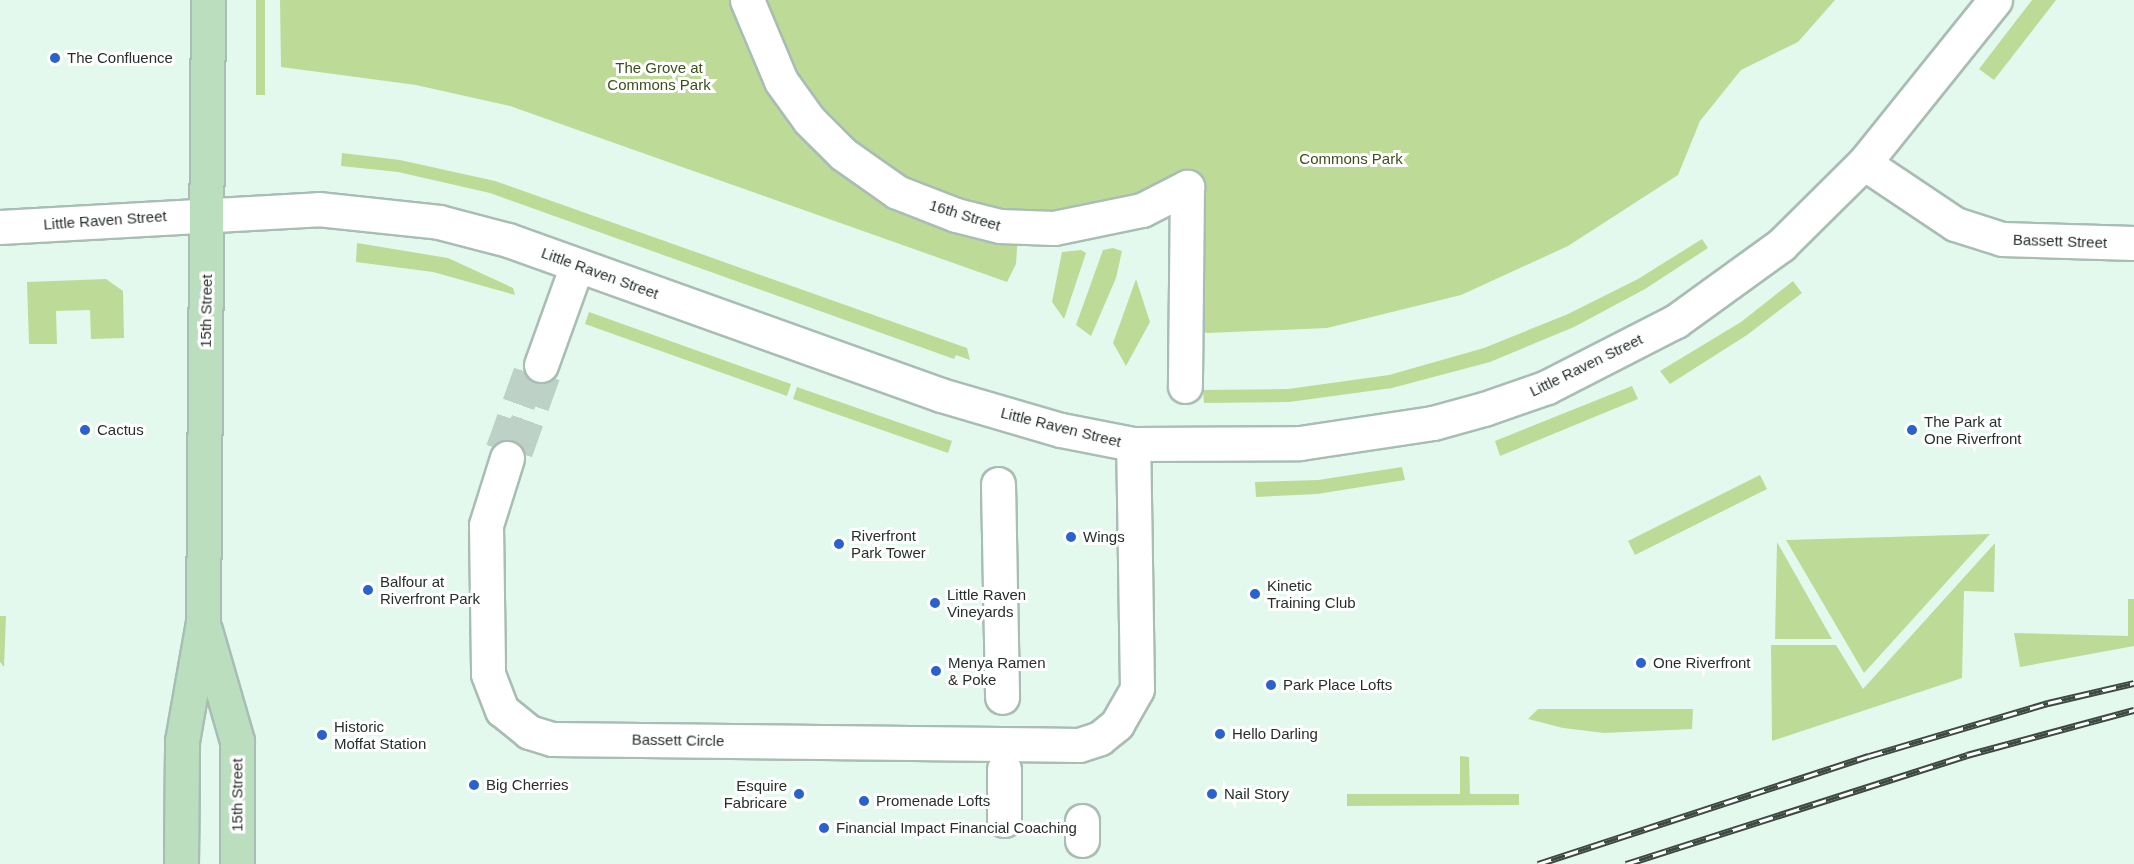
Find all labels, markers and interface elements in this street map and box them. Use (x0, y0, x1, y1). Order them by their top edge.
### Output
place label: The Confluence (67, 49, 173, 67)
marker: The Confluence (48, 51, 62, 65)
park label: The Grove at Commons Park (607, 58, 711, 93)
park label: Commons Park (1299, 150, 1403, 168)
street label: 16th Street (927, 196, 1003, 234)
street label: Little Raven Street (43, 207, 167, 233)
street label: Bassett Street (2013, 230, 2107, 252)
street label: Little Raven Street (539, 243, 661, 303)
street label: 15th Street (196, 274, 216, 348)
street label: Little Raven Street (1527, 330, 1645, 400)
street label: Little Raven Street (999, 403, 1123, 451)
place label: The Park at One Riverfront (1924, 412, 2022, 447)
place label: Cactus (97, 421, 144, 439)
marker: Cactus (78, 423, 92, 437)
marker: The Park at One Riverfront (1905, 423, 1919, 437)
place label: Riverfront Park Tower (851, 526, 926, 561)
place label: Wings (1083, 528, 1125, 546)
marker: Wings (1064, 530, 1078, 544)
marker: Riverfront Park Tower (832, 537, 846, 551)
place label: Balfour at Riverfront Park (380, 572, 480, 607)
place label: Kinetic Training Club (1267, 576, 1356, 611)
marker: Balfour at Riverfront Park (361, 583, 375, 597)
place label: Little Raven Vineyards (947, 585, 1026, 620)
marker: Kinetic Training Club (1248, 587, 1262, 601)
marker: Little Raven Vineyards (928, 596, 942, 610)
place label: Menya Ramen & Poke (948, 653, 1046, 688)
place label: One Riverfront (1653, 654, 1751, 672)
marker: One Riverfront (1634, 656, 1648, 670)
marker: Menya Ramen & Poke (929, 664, 943, 678)
place label: Park Place Lofts (1283, 676, 1392, 694)
marker: Park Place Lofts (1264, 678, 1278, 692)
place label: Historic Moffat Station (334, 717, 426, 752)
place label: Hello Darling (1232, 725, 1318, 743)
marker: Hello Darling (1213, 727, 1227, 741)
marker: Historic Moffat Station (315, 728, 329, 742)
street label: Bassett Circle (632, 730, 724, 750)
street label: 15th Street (228, 758, 246, 832)
place label: Big Cherries (486, 776, 569, 794)
place label: Esquire Fabricare (724, 776, 787, 811)
marker: Big Cherries (467, 778, 481, 792)
place label: Nail Story (1224, 785, 1289, 803)
marker: Esquire Fabricare (792, 787, 806, 801)
marker: Nail Story (1205, 787, 1219, 801)
place label: Promenade Lofts (876, 792, 990, 810)
marker: Promenade Lofts (857, 794, 871, 808)
place label: Financial Impact Financial Coaching (836, 819, 1077, 837)
marker: Financial Impact Financial Coaching (817, 821, 831, 835)

